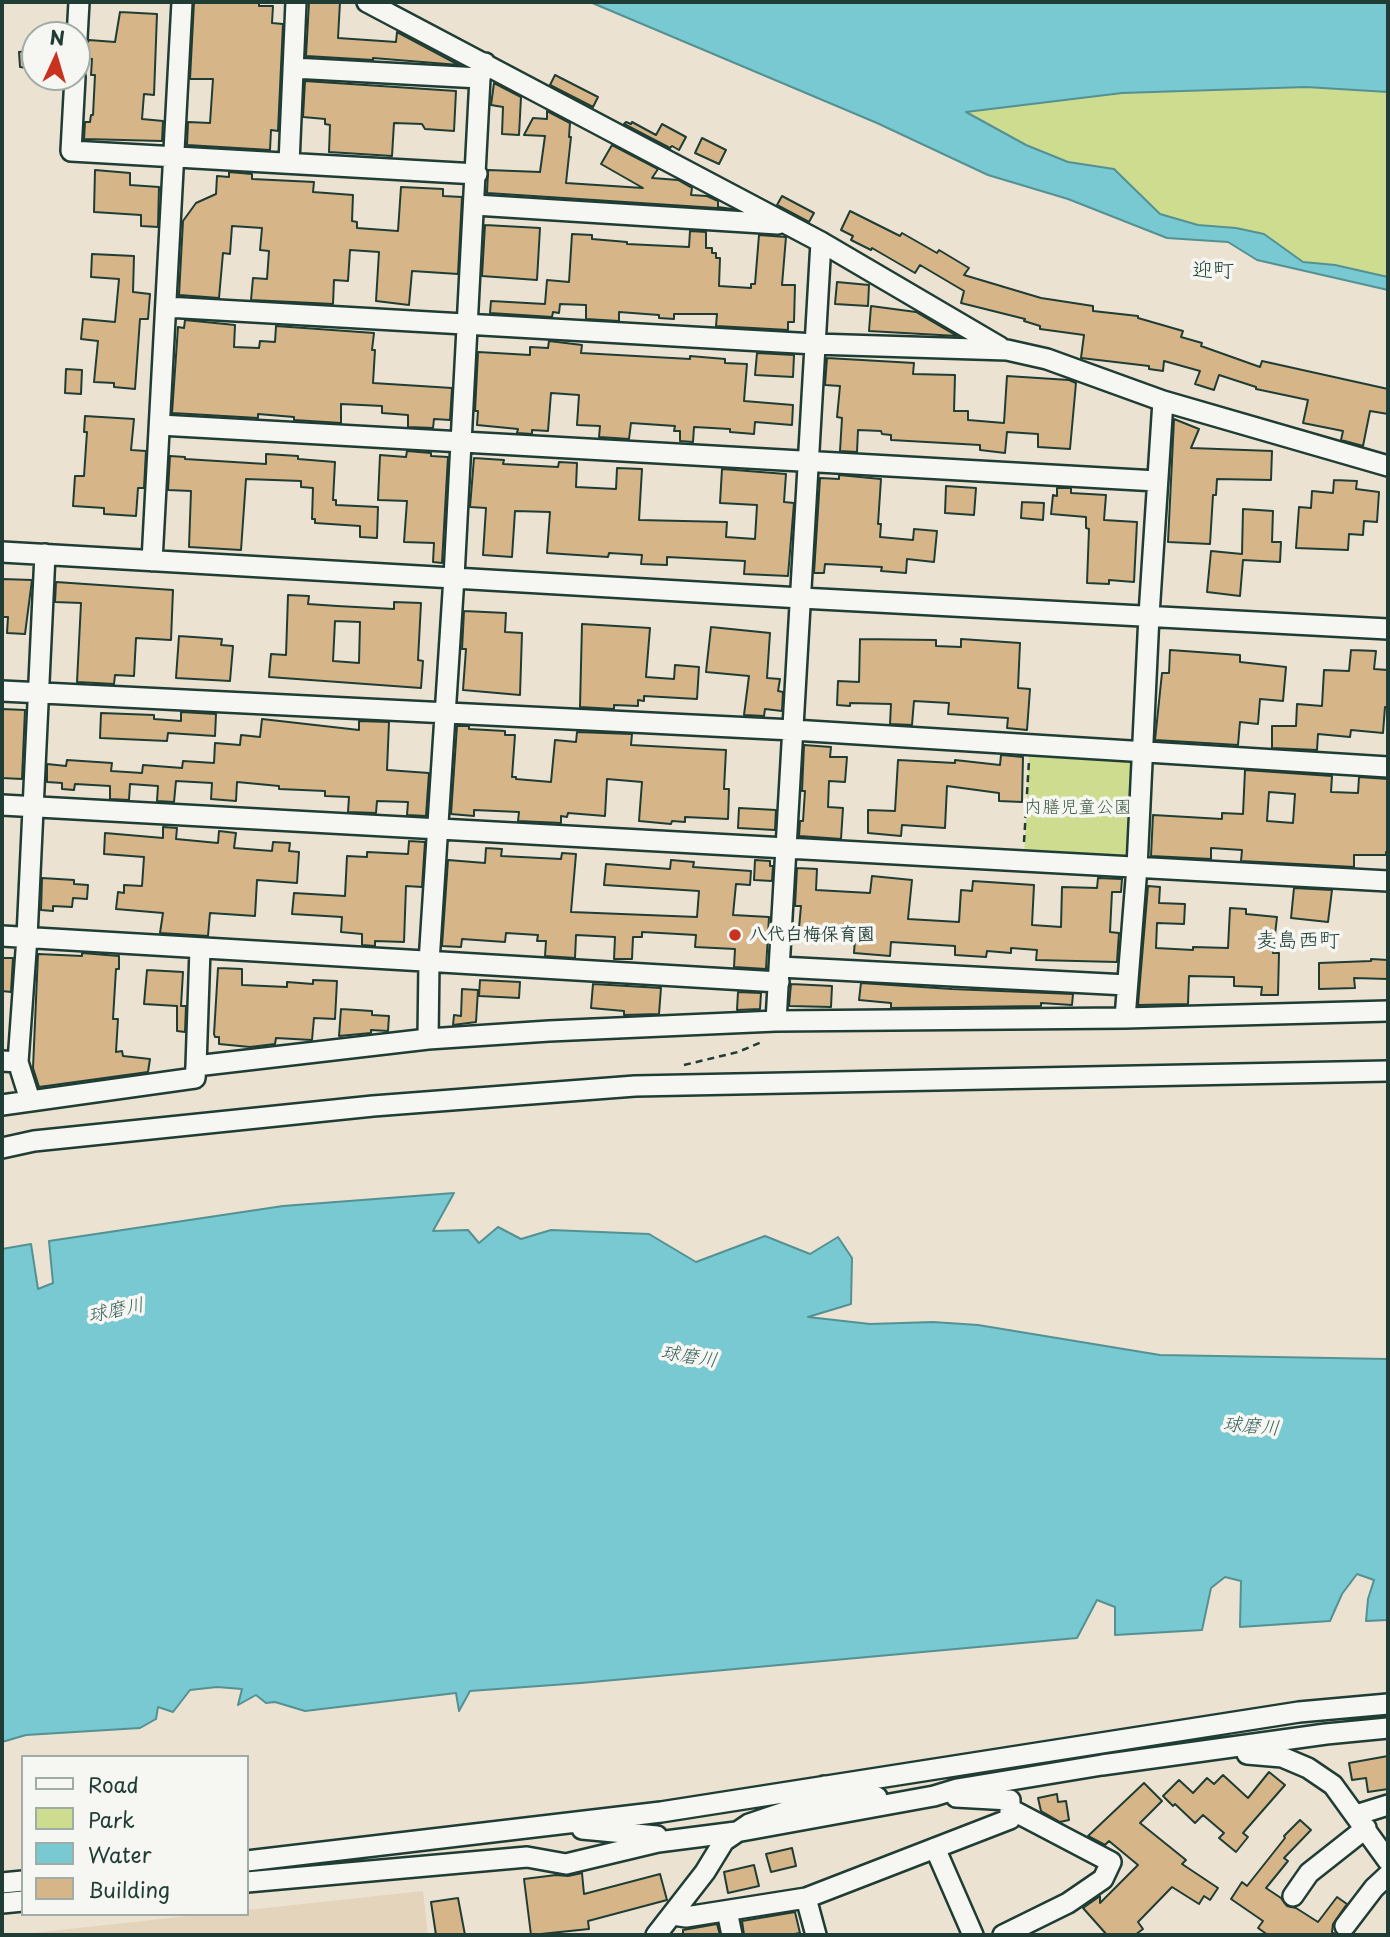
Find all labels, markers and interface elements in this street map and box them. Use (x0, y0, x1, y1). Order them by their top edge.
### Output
north arrow (21, 21, 91, 91)
text: N (49, 23, 66, 52)
district label: 迎町 (1192, 258, 1234, 284)
park label: 内膳児童公園 (1024, 797, 1132, 819)
place label: 八代白梅保育園 (749, 924, 875, 946)
marker: 八代白梅保育園 (727, 927, 743, 943)
district label: 麦島西町 (1256, 928, 1340, 954)
water label: 球磨川 (86, 1294, 146, 1328)
water label: 球磨川 (659, 1341, 719, 1373)
water label: 球磨川 (1222, 1413, 1280, 1441)
legend (21, 1755, 248, 1916)
text: Road (88, 1768, 139, 1800)
text: Park (88, 1803, 135, 1835)
text: Water (88, 1838, 151, 1870)
text: Building (88, 1873, 170, 1905)

